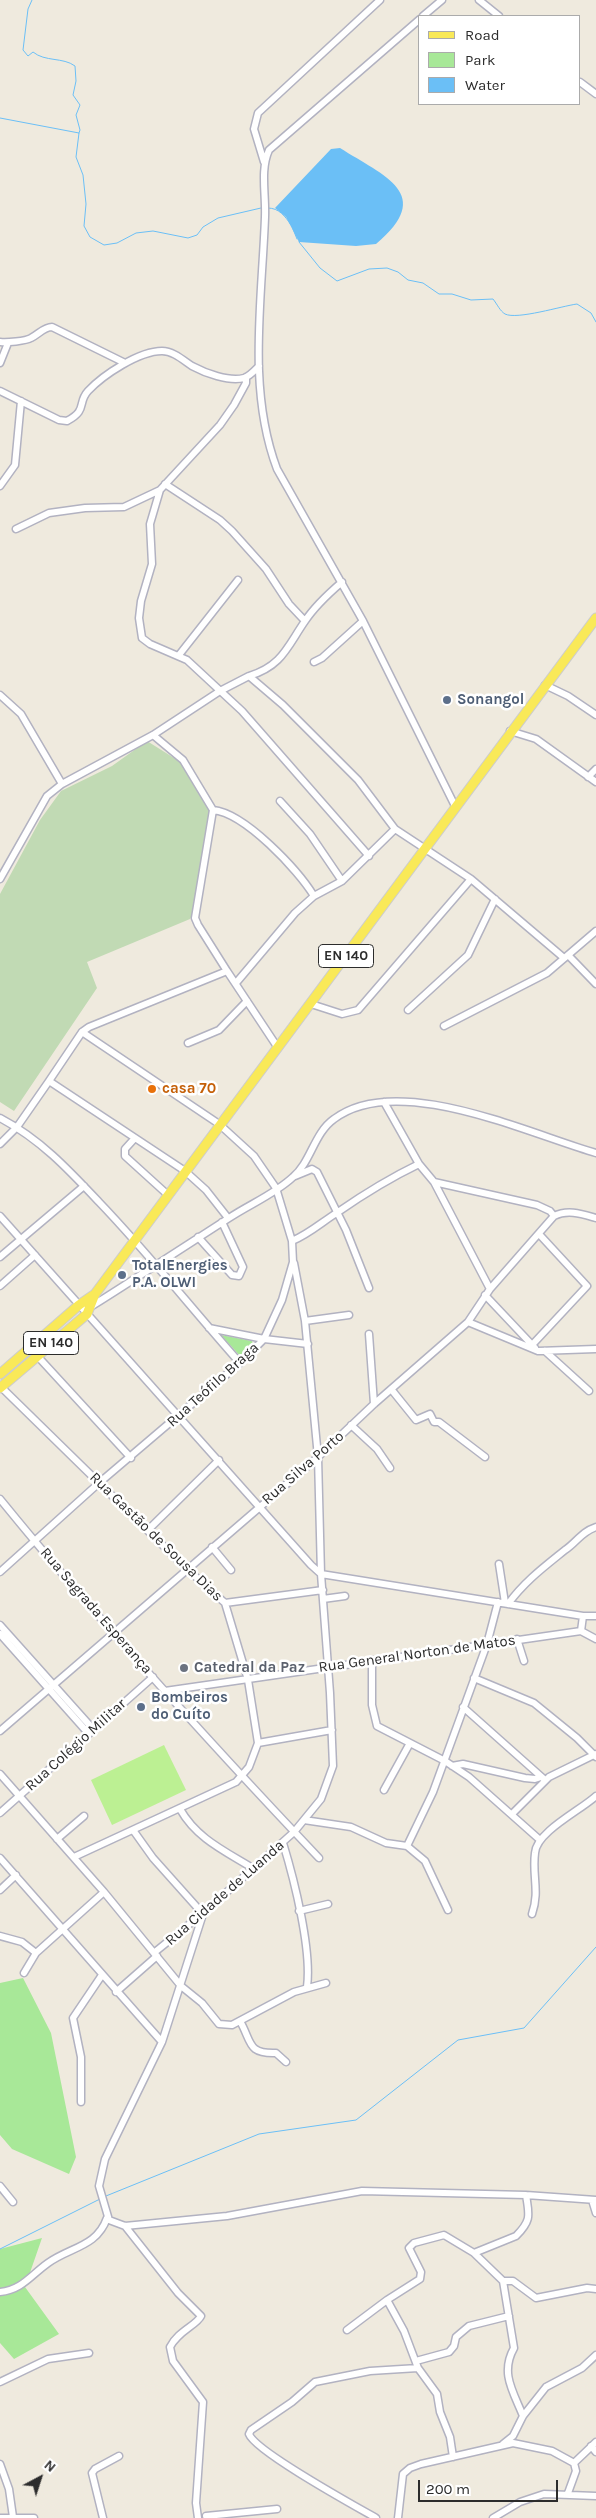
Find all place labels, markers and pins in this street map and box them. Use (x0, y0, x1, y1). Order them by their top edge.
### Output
place label: Sonangol (457, 691, 524, 709)
marker: Sonangol (441, 694, 453, 706)
place label: casa 70 (162, 1080, 216, 1098)
marker: casa 70 (146, 1083, 158, 1095)
place label: TotalEnergies P.A. OLWI (132, 1257, 228, 1292)
marker: TotalEnergies P.A. OLWI (116, 1269, 128, 1281)
place label: Catedral da Paz (194, 1659, 305, 1677)
marker: Catedral da Paz (178, 1662, 190, 1674)
place label: Bombeiros do Cuíto (151, 1689, 228, 1724)
marker: Bombeiros do Cuíto (135, 1701, 147, 1713)

